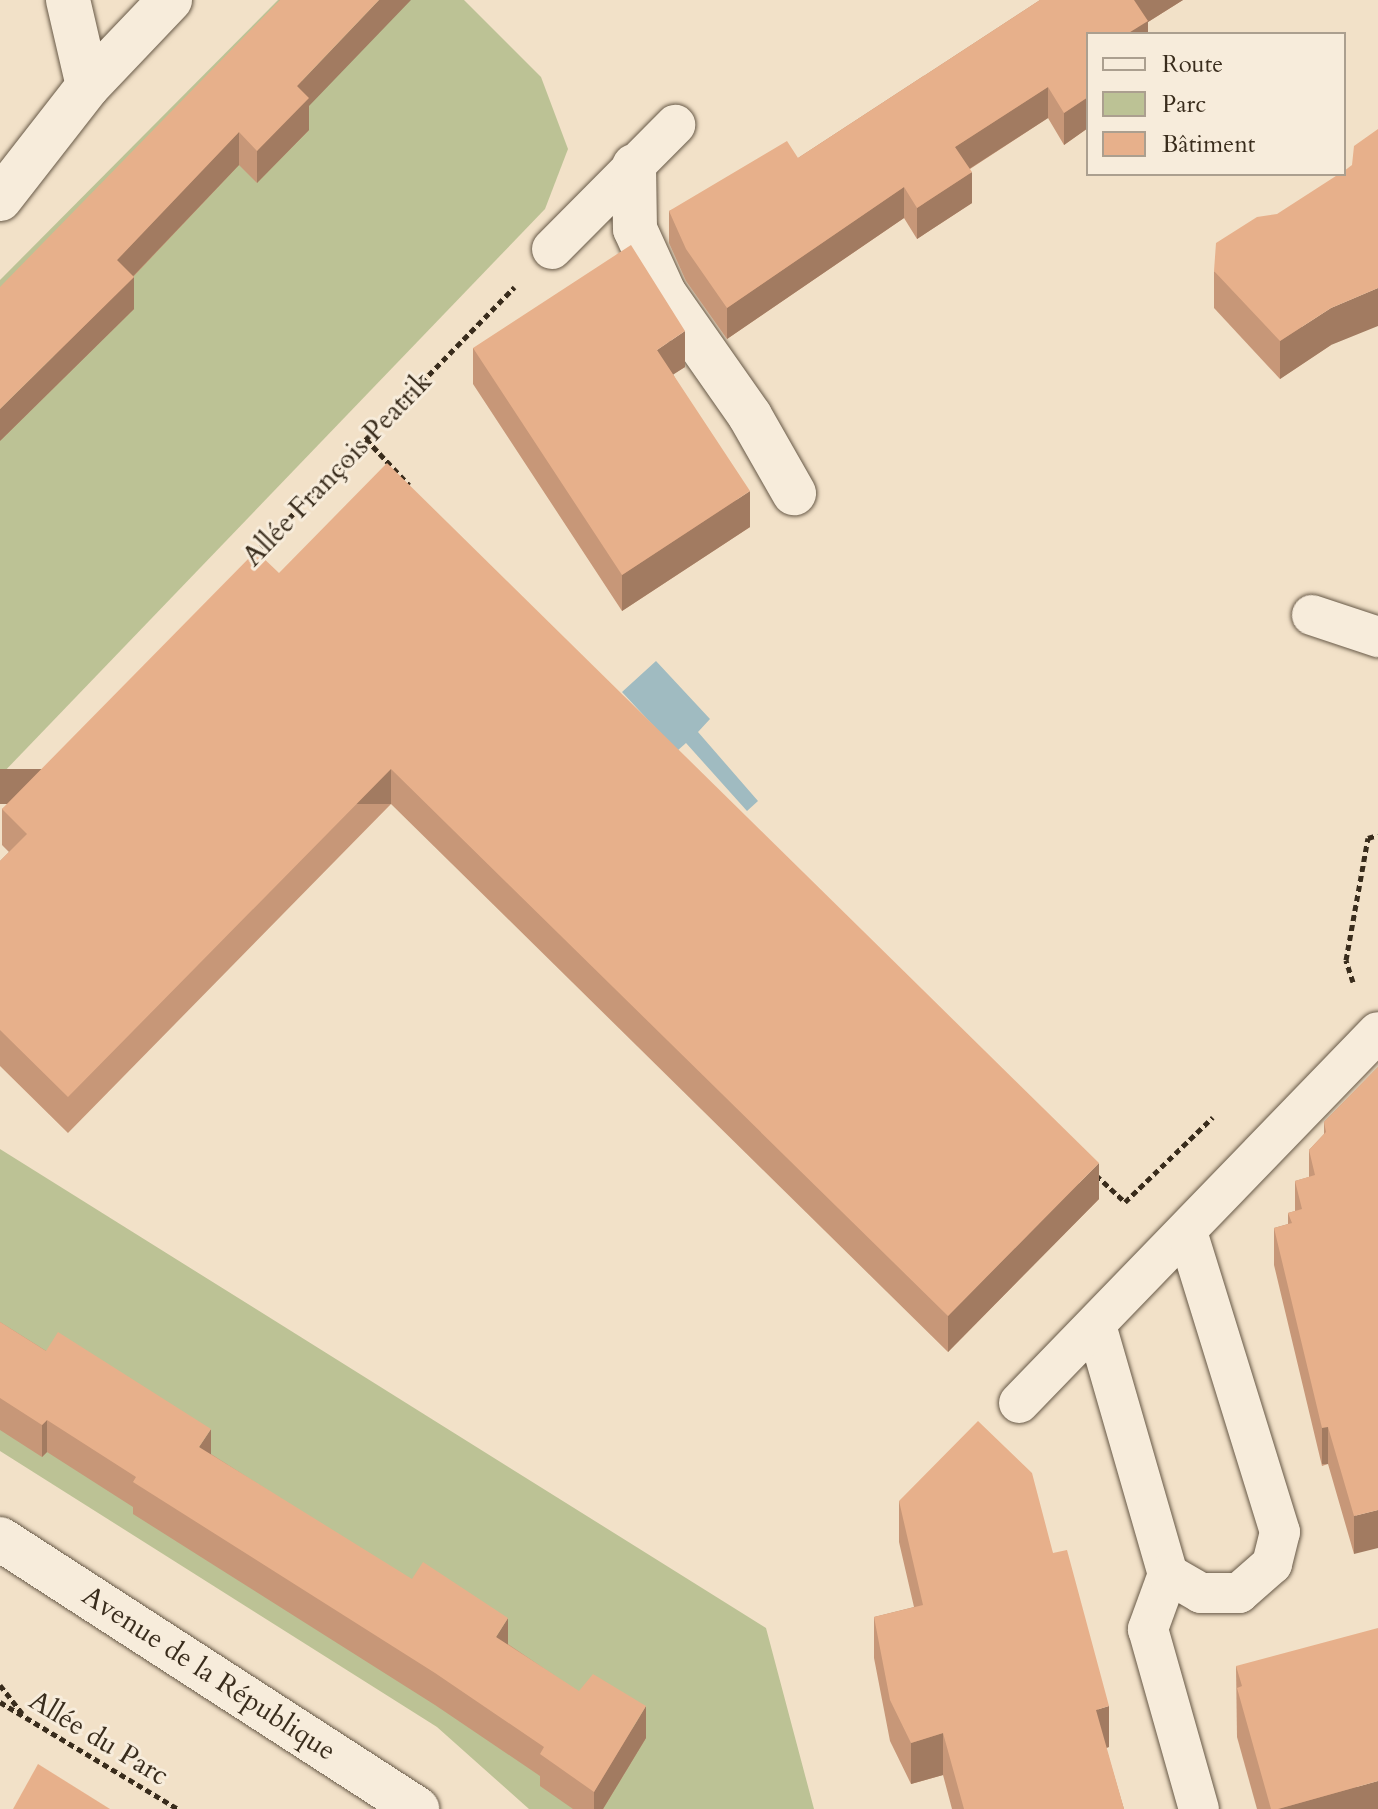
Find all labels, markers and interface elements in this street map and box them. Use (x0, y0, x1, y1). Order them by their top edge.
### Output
legend (1086, 32, 1346, 176)
text: Route (1162, 48, 1223, 81)
text: Parc (1162, 88, 1206, 121)
text: Bâtiment (1162, 128, 1255, 161)
street label: Allée François Peatrik (236, 365, 438, 573)
street label: Avenue de la République (76, 1578, 342, 1768)
street label: Allée du Parc (23, 1683, 175, 1793)

